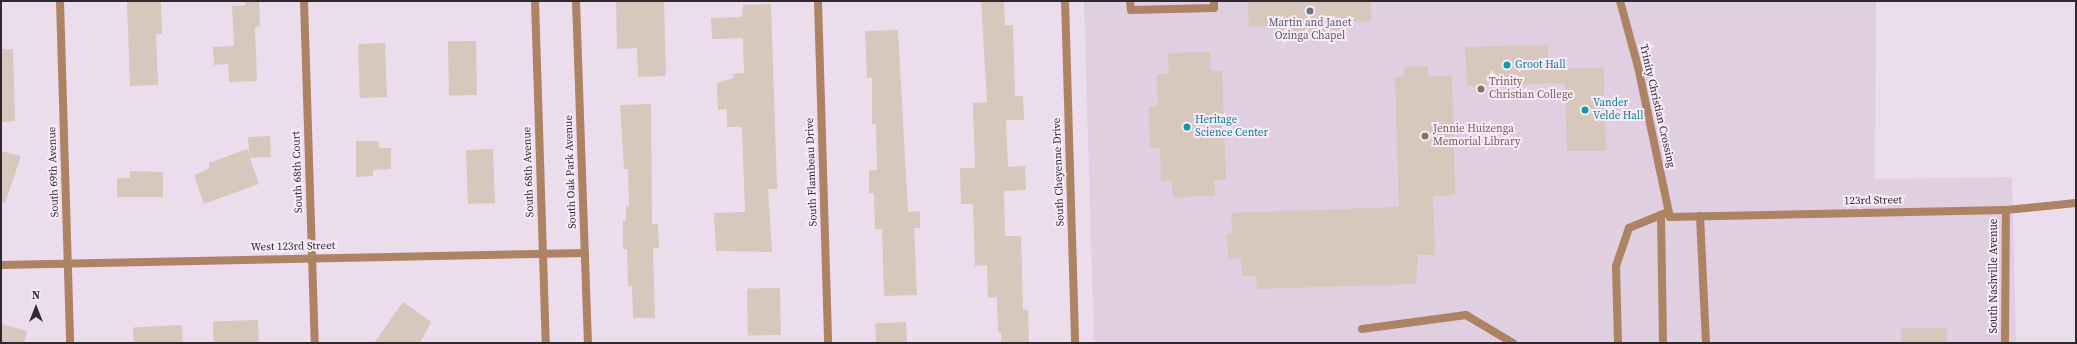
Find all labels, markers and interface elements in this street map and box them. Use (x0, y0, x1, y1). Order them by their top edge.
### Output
marker: Martin and Janet Ozinga Chapel (1305, 6, 1315, 16)
place label: Martin and Janet Ozinga Chapel (1269, 17, 1351, 43)
street label: Trinity Christian Crossing (1636, 43, 1678, 169)
place label: Groot Hall (1515, 58, 1566, 72)
marker: Groot Hall (1502, 60, 1512, 70)
place label: Trinity Christian College (1489, 76, 1573, 102)
marker: Trinity Christian College (1476, 84, 1486, 94)
place label: Vander Velde Hall (1593, 97, 1643, 123)
marker: Vander Velde Hall (1580, 105, 1590, 115)
place label: Heritage Science Center (1195, 114, 1268, 140)
street label: South Oak Park Avenue (562, 115, 580, 229)
street label: South Flambeau Drive (804, 117, 820, 227)
street label: South Cheyenne Drive (1051, 117, 1067, 227)
marker: Heritage Science Center (1182, 122, 1192, 132)
place label: Jennie Huizenga Memorial Library (1433, 123, 1520, 149)
street label: South 69th Avenue (46, 127, 62, 217)
street label: South 68th Avenue (521, 127, 537, 217)
street label: South 68th Court (290, 131, 306, 213)
marker: Jennie Huizenga Memorial Library (1420, 131, 1430, 141)
street label: 123rd Street (1844, 194, 1902, 208)
street label: South Nashville Avenue (1987, 219, 2001, 333)
street label: West 123rd Street (251, 240, 335, 254)
north arrow (16, 288, 56, 328)
text: N (32, 288, 40, 303)

